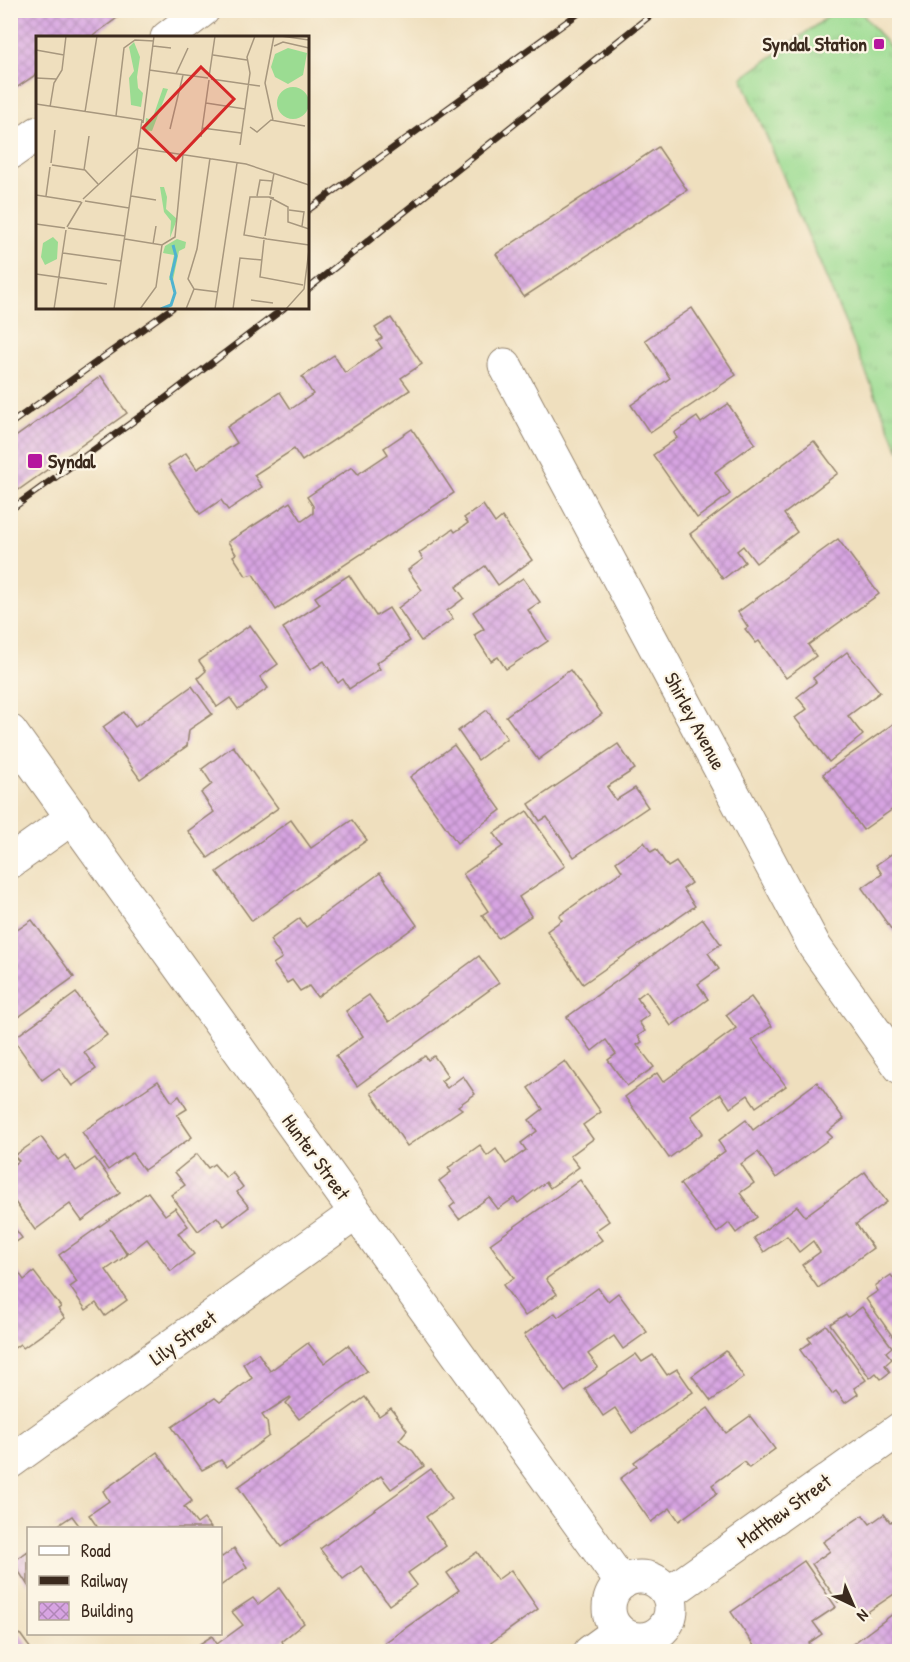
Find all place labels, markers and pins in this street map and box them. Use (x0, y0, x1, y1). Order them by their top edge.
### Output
place label: Syndal Station (762, 30, 867, 58)
marker: Syndal Station (872, 37, 886, 51)
place label: Syndal (48, 447, 96, 475)
marker: Syndal (26, 452, 44, 470)

